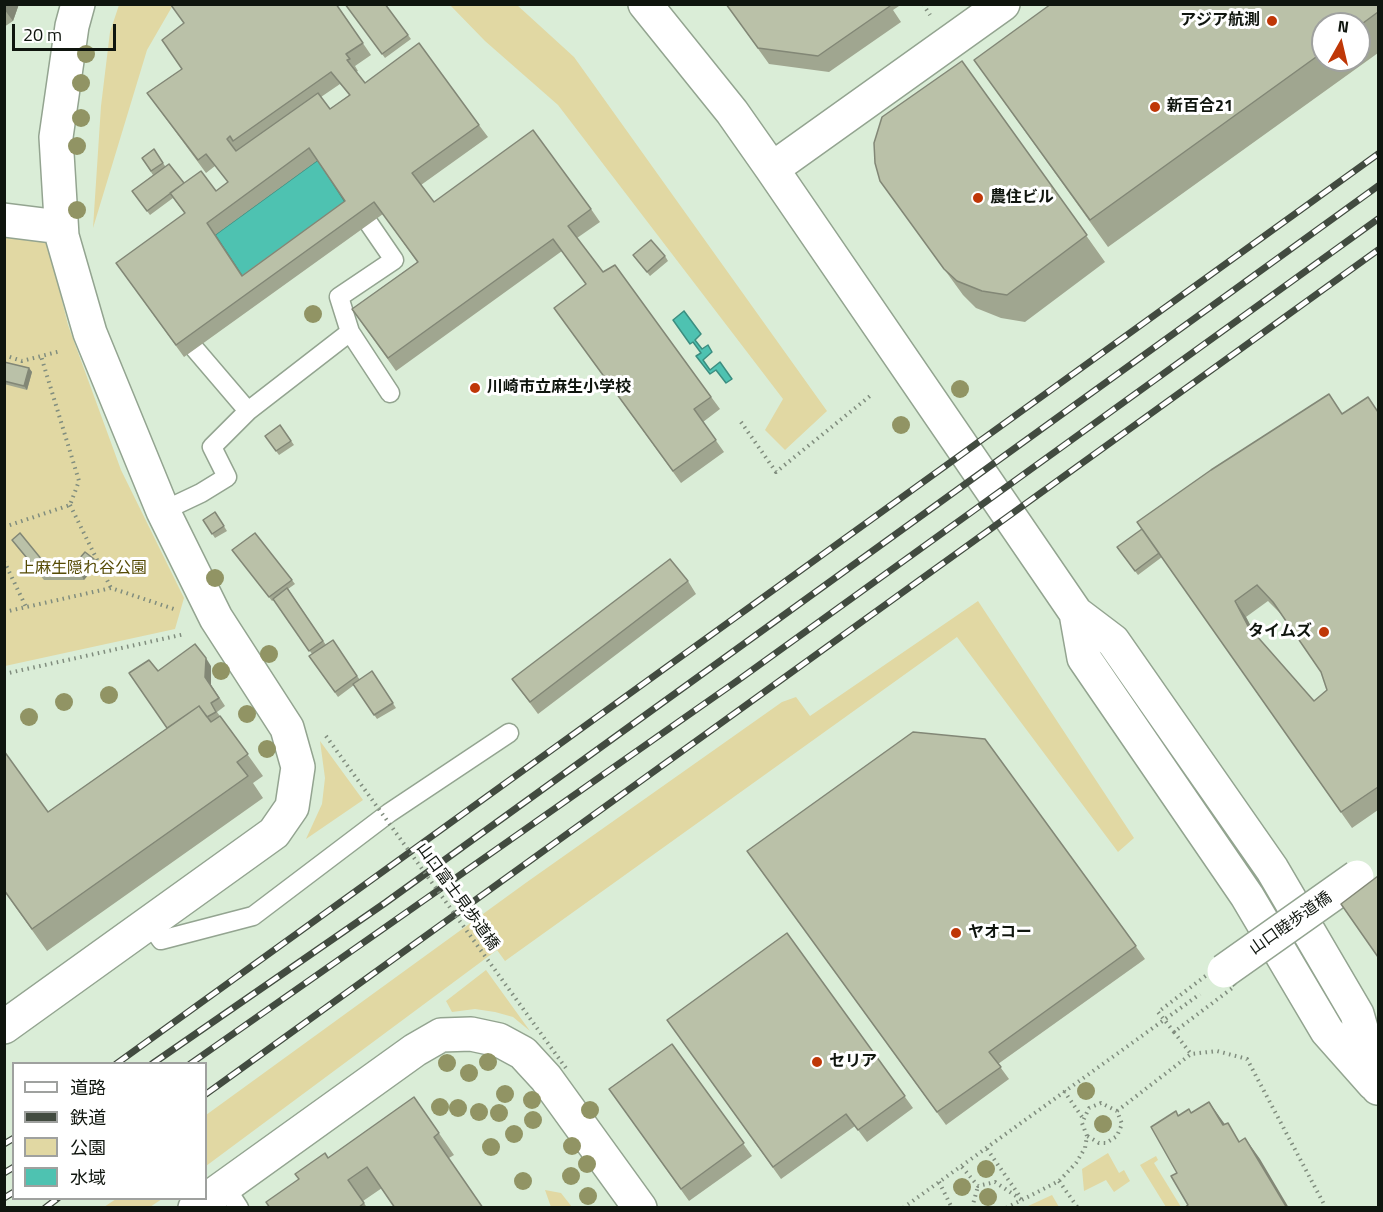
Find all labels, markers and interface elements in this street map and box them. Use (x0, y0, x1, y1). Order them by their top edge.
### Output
place label: アジア航測 (1180, 11, 1260, 31)
scale bar (15, 12, 118, 50)
north arrow (1311, 12, 1371, 72)
marker: アジア航測 (1265, 14, 1279, 28)
text: N (1336, 14, 1350, 39)
text: 20 m (23, 21, 62, 48)
place label: 新百合21 (1167, 97, 1233, 117)
marker: 新百合21 (1148, 100, 1162, 114)
place label: 農住ビル (990, 188, 1054, 208)
marker: 農住ビル (971, 191, 985, 205)
place label: 川崎市立麻生小学校 (487, 378, 631, 398)
marker: 川崎市立麻生小学校 (468, 381, 482, 395)
park label: 上麻生隠れ谷公園 (19, 559, 147, 579)
place label: タイムズ (1248, 622, 1312, 642)
marker: タイムズ (1317, 625, 1331, 639)
street label: 山口富士見歩道橋 (412, 840, 502, 954)
street label: 山口睦歩道橋 (1246, 889, 1336, 959)
place label: ヤオコー (968, 923, 1032, 943)
marker: ヤオコー (949, 926, 963, 940)
place label: セリア (829, 1052, 877, 1072)
marker: セリア (810, 1055, 824, 1069)
legend (12, 1062, 207, 1200)
text: 道路 (70, 1074, 106, 1101)
text: 鉄道 (70, 1104, 106, 1131)
text: 公園 (70, 1134, 106, 1161)
text: 水域 (70, 1164, 106, 1191)

